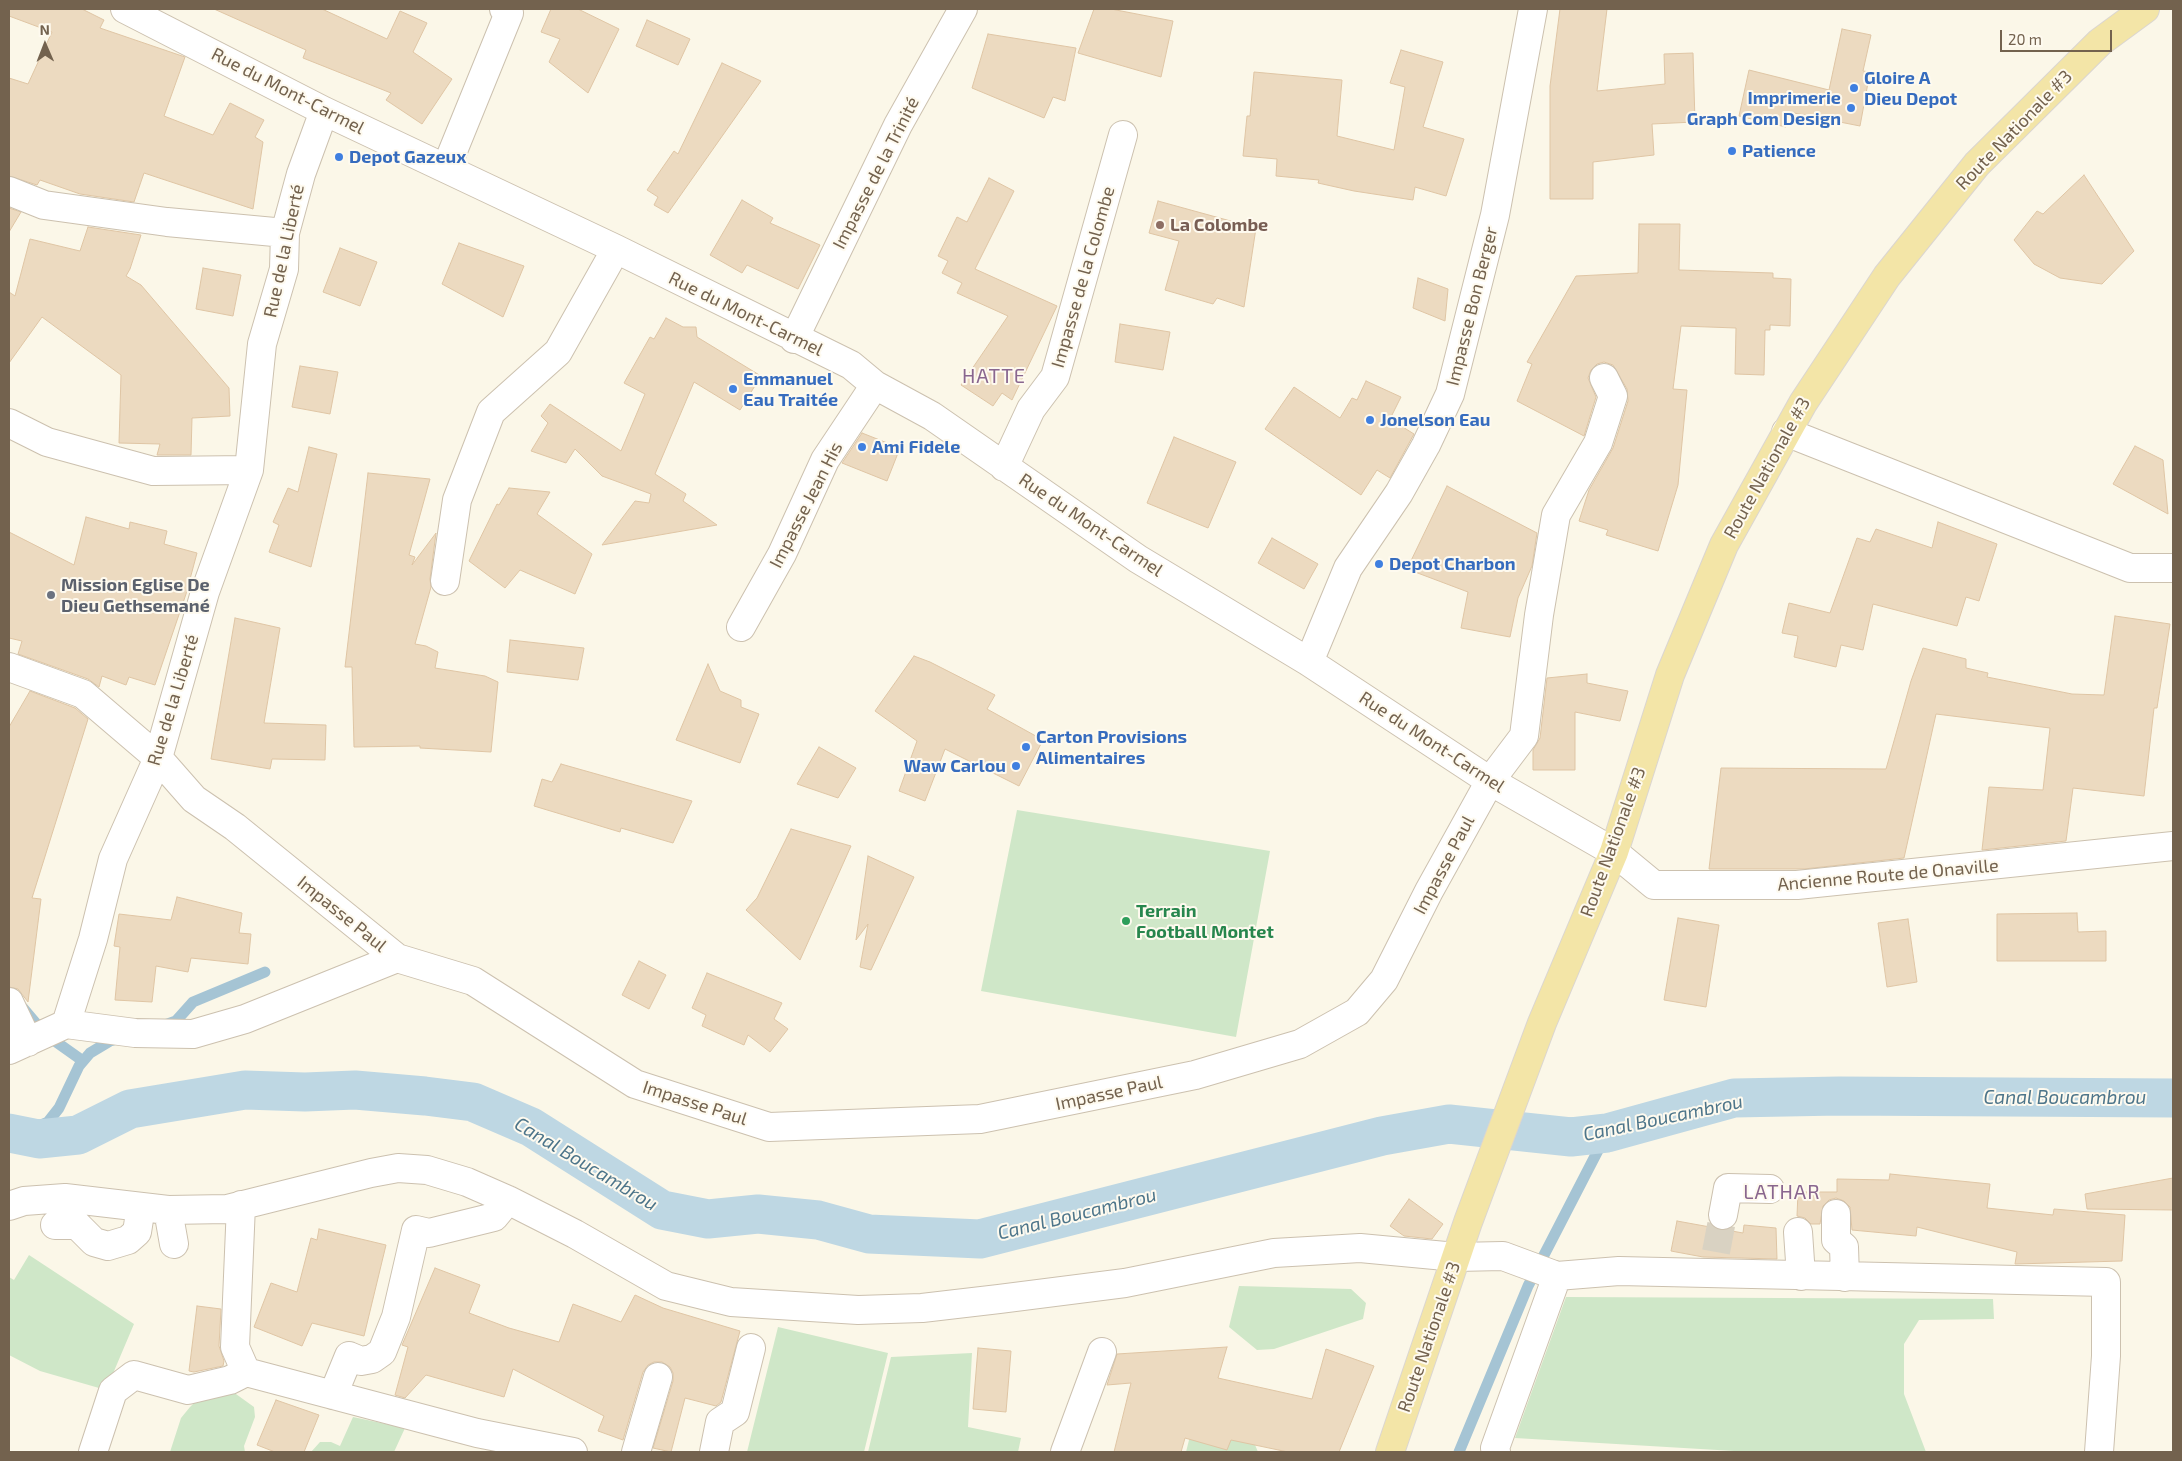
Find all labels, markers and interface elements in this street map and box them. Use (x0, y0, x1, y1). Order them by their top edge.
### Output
north arrow (20, 20, 70, 70)
scale bar (2002, 20, 2114, 52)
text: N (40, 21, 50, 38)
text: 20 m (2008, 30, 2042, 48)
street label: Rue du Mont-Carmel (208, 43, 368, 139)
street label: Route Nationale #3 (1951, 66, 2077, 194)
place label: Gloire A Dieu Depot (1864, 67, 1957, 110)
marker: Gloire A Dieu Depot (1848, 82, 1860, 94)
place label: Imprimerie Graph Com Design (1687, 87, 1841, 130)
street label: Impasse de la Trinité (828, 93, 924, 253)
marker: Imprimerie Graph Com Design (1845, 102, 1857, 114)
place label: Patience (1742, 140, 1816, 162)
marker: Patience (1726, 145, 1738, 157)
place label: Depot Gazeux (349, 146, 466, 168)
marker: Depot Gazeux (333, 151, 345, 163)
street label: Rue de la Liberté (259, 182, 309, 320)
street label: Impasse de la Colombe (1047, 184, 1119, 370)
place label: La Colombe (1170, 214, 1268, 236)
marker: La Colombe (1154, 219, 1166, 231)
street label: Impasse Bon Berger (1442, 224, 1502, 388)
street label: Rue du Mont-Carmel (665, 267, 827, 361)
district label: HATTE (961, 364, 1027, 388)
place label: Emmanuel Eau Traitée (743, 368, 838, 410)
marker: Emmanuel Eau Traitée (727, 383, 739, 395)
street label: Route Nationale #3 (1719, 394, 1815, 542)
place label: Jonelson Eau (1380, 409, 1490, 431)
marker: Jonelson Eau (1364, 414, 1376, 426)
place label: Ami Fidele (872, 436, 960, 458)
street label: Impasse Jean His (765, 438, 847, 572)
marker: Ami Fidele (856, 441, 868, 453)
street label: Rue du Mont-Carmel (1015, 469, 1167, 581)
place label: Depot Charbon (1389, 553, 1516, 575)
marker: Depot Charbon (1373, 558, 1385, 570)
place label: Mission Eglise De Dieu Gethsemané (61, 574, 210, 616)
marker: Mission Eglise De Dieu Gethsemané (45, 589, 57, 601)
street label: Rue de la Liberté (143, 632, 203, 768)
street label: Rue du Mont-Carmel (1355, 687, 1509, 797)
place label: Carton Provisions Alimentaires (1036, 726, 1187, 769)
marker: Carton Provisions Alimentaires (1020, 741, 1032, 753)
place label: Waw Carlou (903, 755, 1006, 777)
marker: Waw Carlou (1010, 760, 1022, 772)
street label: Route Nationale #3 (1576, 764, 1650, 920)
street label: Impasse Paul (1409, 812, 1479, 918)
street label: Ancienne Route de Onaville (1777, 855, 1999, 895)
street label: Impasse Paul (293, 871, 391, 957)
place label: Terrain Football Montet (1136, 900, 1274, 942)
marker: Terrain Football Montet (1120, 915, 1132, 927)
street label: Impasse Paul (1054, 1071, 1164, 1115)
street label: Impasse Paul (640, 1076, 750, 1130)
water label: Canal Boucambrou (1984, 1087, 2146, 1109)
water label: Canal Boucambrou (1581, 1090, 1745, 1146)
water label: Canal Boucambrou (510, 1112, 662, 1216)
district label: LATHAR (1743, 1180, 1821, 1204)
water label: Canal Boucambrou (995, 1183, 1159, 1245)
street label: Route Nationale #3 (1393, 1259, 1465, 1415)

